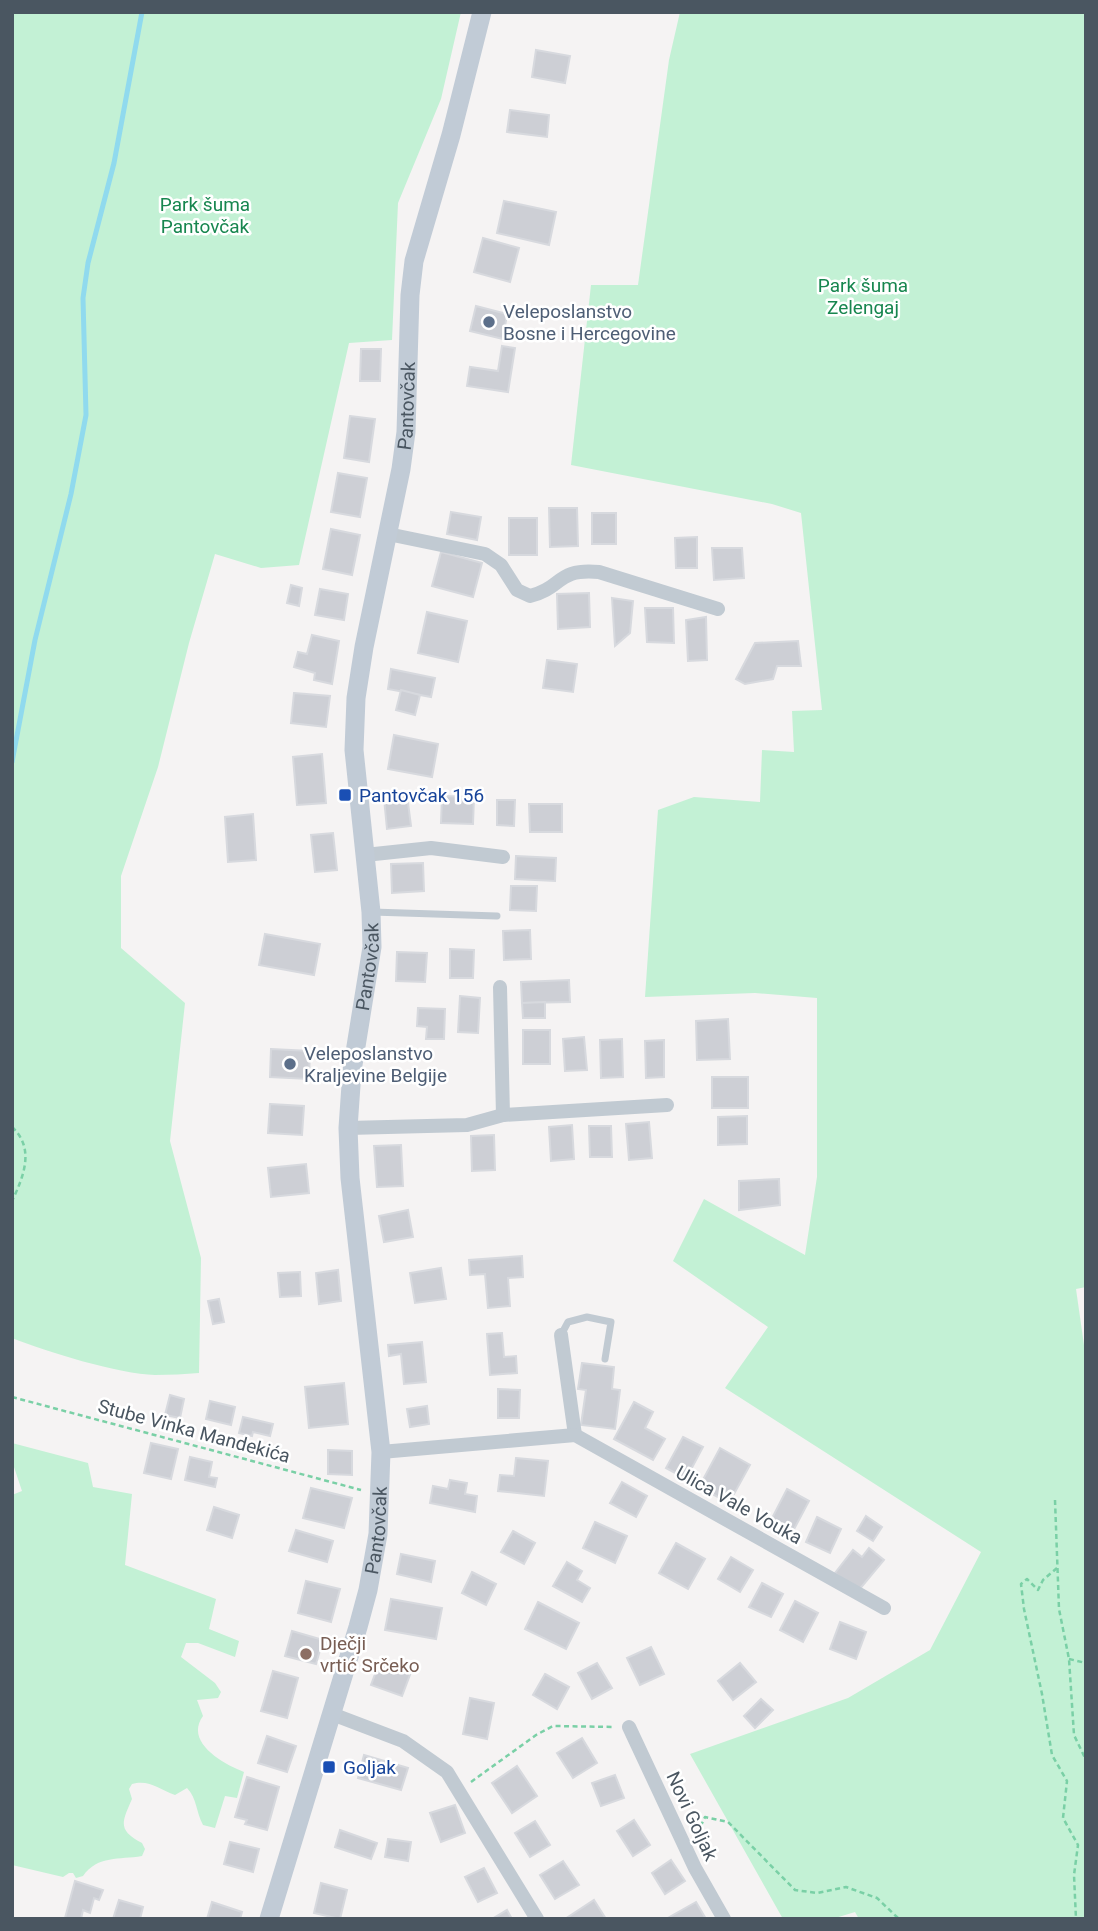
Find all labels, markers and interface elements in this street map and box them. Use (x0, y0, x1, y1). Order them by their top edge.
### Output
park label: Park šuma Pantovčak (160, 193, 250, 238)
park label: Park šuma Zelengaj (818, 274, 908, 319)
place label: Veleposlanstvo Bosne i Hercegovine (503, 300, 676, 345)
marker: Veleposlanstvo Bosne i Hercegovine (481, 314, 497, 330)
street label: Pantovčak (392, 361, 420, 451)
place label: Pantovčak 156 (359, 784, 484, 807)
marker: Pantovčak 156 (337, 787, 353, 803)
street label: Pantovčak (350, 922, 384, 1012)
place label: Veleposlanstvo Kraljevine Belgije (304, 1042, 447, 1087)
marker: Veleposlanstvo Kraljevine Belgije (282, 1056, 298, 1072)
street label: Stube Vinka Mandekića (95, 1394, 293, 1468)
street label: Ulica Vale Vouka (672, 1461, 806, 1549)
street label: Pantovčak (360, 1485, 391, 1576)
place label: Dječji vrtić Srčeko (320, 1632, 420, 1677)
marker: Dječji vrtić Srčeko (298, 1646, 314, 1662)
place label: Goljak (343, 1756, 396, 1779)
marker: Goljak (321, 1759, 337, 1775)
street label: Novi Goljak (661, 1768, 723, 1865)

